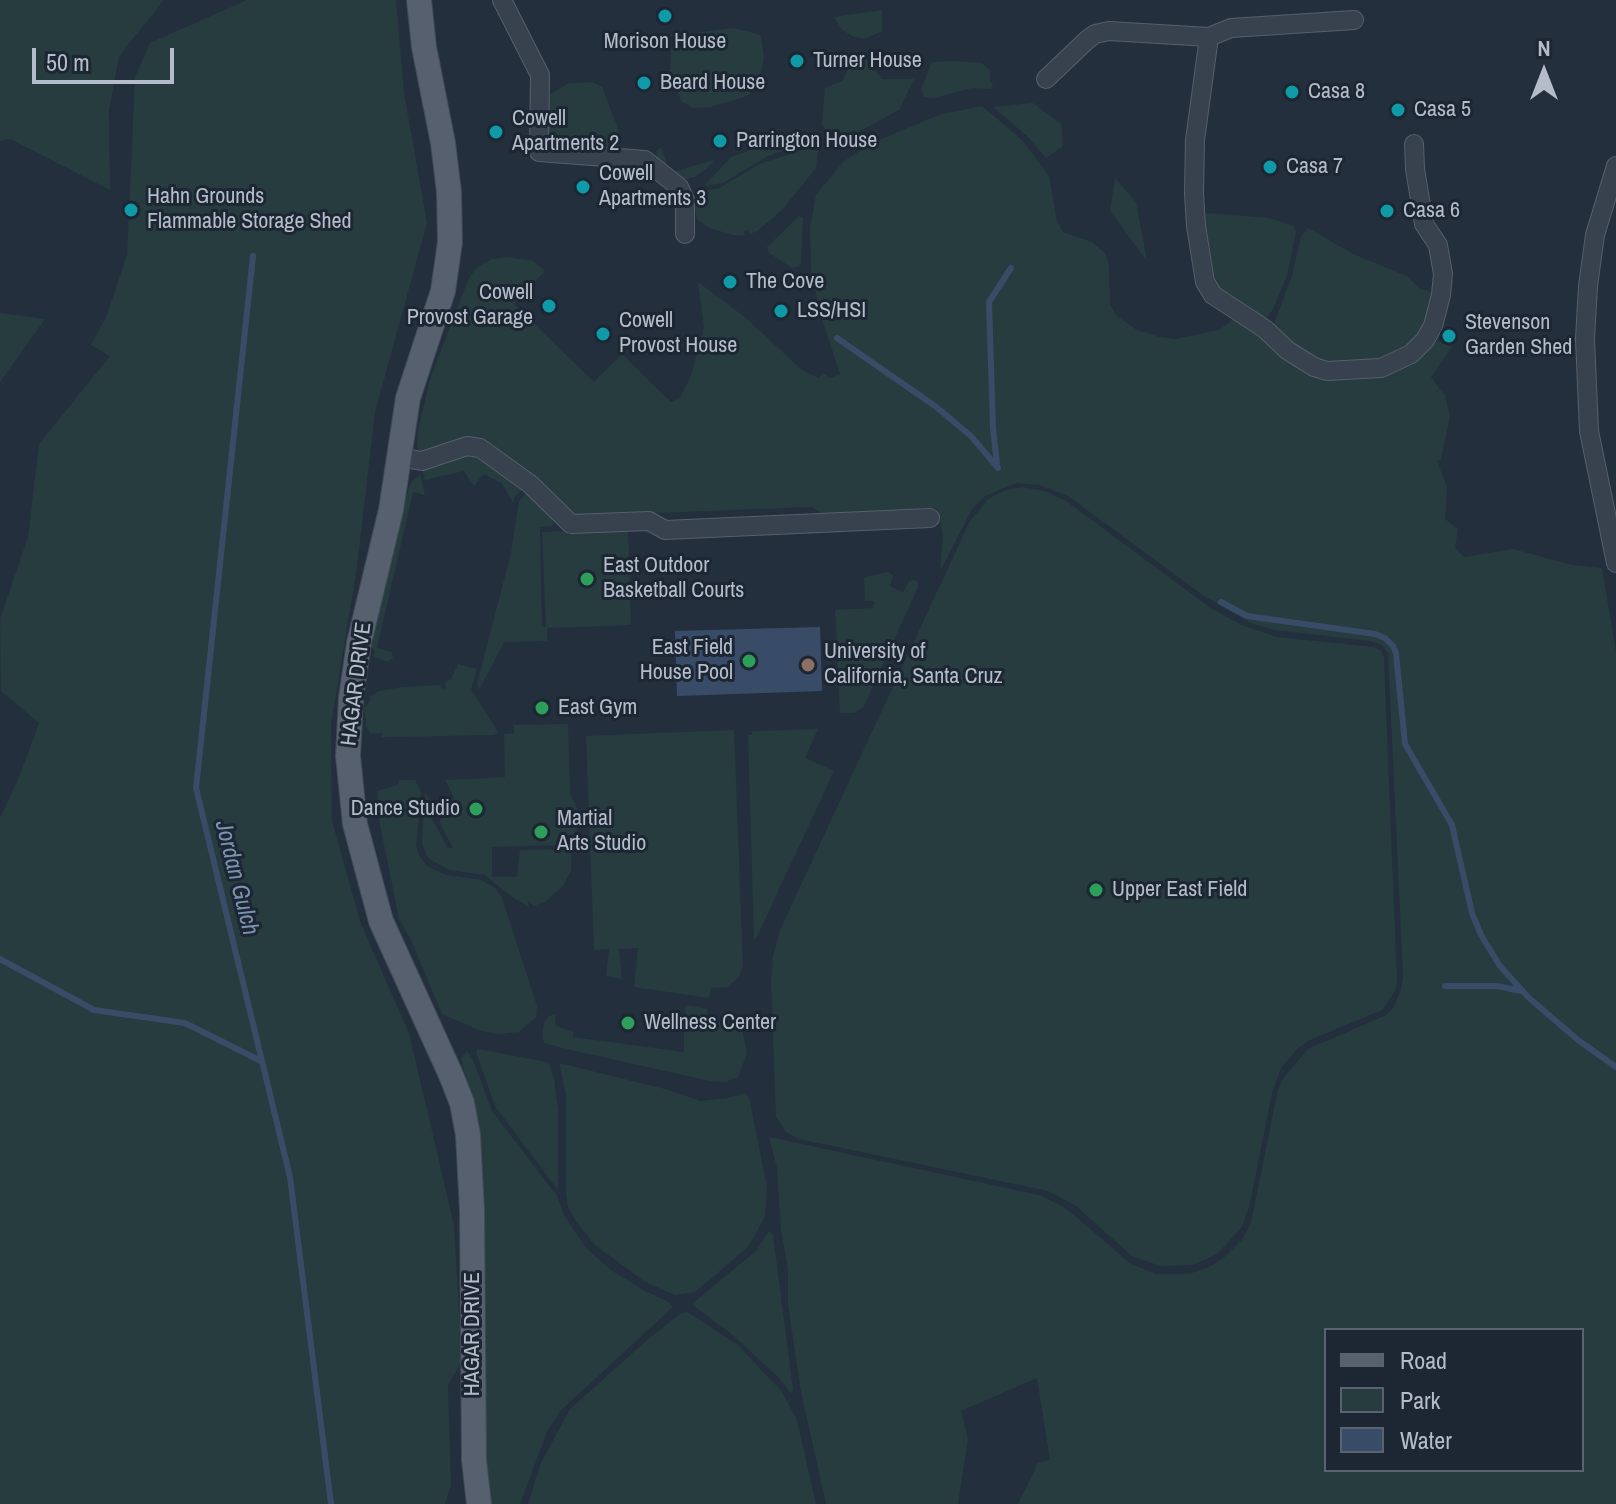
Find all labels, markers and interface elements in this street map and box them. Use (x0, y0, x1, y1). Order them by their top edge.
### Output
marker: Morison House (656, 7, 674, 25)
place label: Morison House (604, 29, 726, 55)
scale bar (36, 32, 178, 82)
north arrow (1504, 32, 1584, 112)
text: N (1537, 33, 1551, 63)
text: 50 m (46, 46, 90, 78)
place label: Turner House (813, 48, 922, 74)
marker: Turner House (788, 52, 806, 70)
place label: Beard House (660, 70, 765, 96)
marker: Beard House (635, 74, 653, 92)
place label: Casa 8 (1308, 79, 1365, 105)
marker: Casa 8 (1283, 83, 1301, 101)
place label: Casa 5 (1414, 97, 1471, 123)
marker: Casa 5 (1389, 101, 1407, 119)
place label: Cowell Apartments 2 (512, 106, 619, 158)
marker: Cowell Apartments 2 (487, 123, 505, 141)
place label: Parrington House (736, 128, 877, 154)
marker: Parrington House (711, 132, 729, 150)
place label: Casa 7 (1286, 154, 1343, 180)
marker: Casa 7 (1261, 158, 1279, 176)
place label: Cowell Apartments 3 (599, 161, 706, 212)
marker: Cowell Apartments 3 (574, 178, 592, 196)
place label: Hahn Grounds Flammable Storage Shed (147, 184, 352, 236)
place label: Casa 6 (1403, 198, 1460, 224)
marker: Hahn Grounds Flammable Storage Shed (122, 201, 140, 219)
marker: Casa 6 (1378, 202, 1396, 220)
place label: The Cove (746, 269, 824, 295)
marker: The Cove (721, 273, 739, 291)
place label: Cowell Provost Garage (407, 280, 533, 332)
marker: Cowell Provost Garage (540, 297, 558, 315)
place label: LSS/HSI (797, 298, 866, 324)
marker: LSS/HSI (772, 302, 790, 320)
place label: Cowell Provost House (619, 308, 737, 360)
place label: Stevenson Garden Shed (1465, 310, 1572, 362)
marker: Cowell Provost House (594, 325, 612, 343)
marker: Stevenson Garden Shed (1440, 327, 1458, 345)
place label: East Outdoor Basketball Courts (603, 553, 744, 604)
marker: East Outdoor Basketball Courts (578, 570, 596, 588)
street label: HAGAR DRIVE (336, 621, 378, 747)
place label: East Field House Pool (640, 635, 733, 686)
place label: University of California, Santa Cruz (824, 639, 1002, 690)
marker: East Field House Pool (740, 652, 758, 670)
marker: University of California, Santa Cruz (799, 656, 817, 674)
place label: East Gym (558, 695, 637, 721)
marker: East Gym (533, 699, 551, 717)
place label: Dance Studio (351, 796, 460, 822)
marker: Dance Studio (467, 800, 485, 818)
place label: Martial Arts Studio (557, 806, 646, 858)
water label: Jordan Gulch (208, 818, 264, 938)
marker: Martial Arts Studio (532, 823, 550, 841)
place label: Upper East Field (1112, 877, 1247, 903)
marker: Upper East Field (1087, 881, 1105, 899)
place label: Wellness Center (644, 1010, 776, 1036)
marker: Wellness Center (619, 1014, 637, 1032)
street label: HAGAR DRIVE (460, 1272, 486, 1396)
legend (1324, 1328, 1584, 1472)
text: Road (1400, 1344, 1447, 1376)
text: Park (1400, 1384, 1440, 1416)
text: Water (1400, 1424, 1452, 1456)

